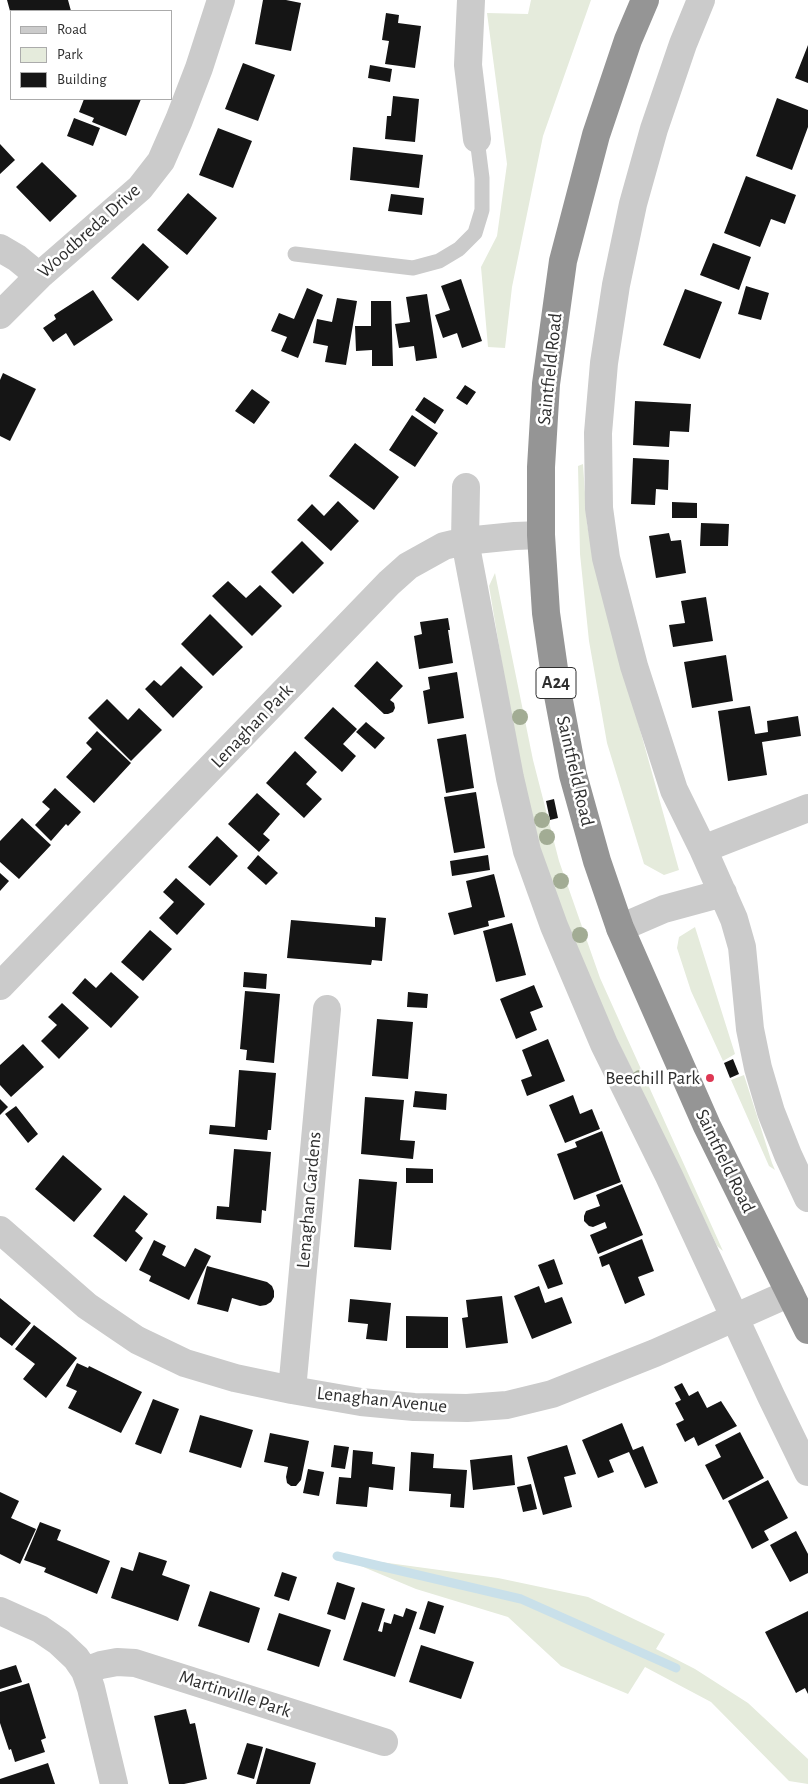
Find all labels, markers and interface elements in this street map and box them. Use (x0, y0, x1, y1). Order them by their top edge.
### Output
legend (10, 10, 172, 100)
text: Road (57, 22, 87, 37)
text: Park (57, 47, 83, 62)
text: Building (57, 72, 107, 87)
street label: Woodbreda Drive (33, 179, 145, 283)
street label: Saintfield Road (533, 312, 567, 426)
road number: A24 (536, 668, 576, 698)
street label: Lenaghan Park (206, 679, 298, 773)
street label: Saintfield Road (551, 714, 599, 828)
place label: Beechill Park (605, 1067, 700, 1089)
marker: Beechill Park (704, 1072, 716, 1084)
street label: Saintfield Road (690, 1105, 760, 1217)
street label: Lenaghan Gardens (292, 1131, 326, 1269)
street label: Lenaghan Avenue (316, 1382, 448, 1418)
street label: Martinville Park (176, 1665, 294, 1723)

